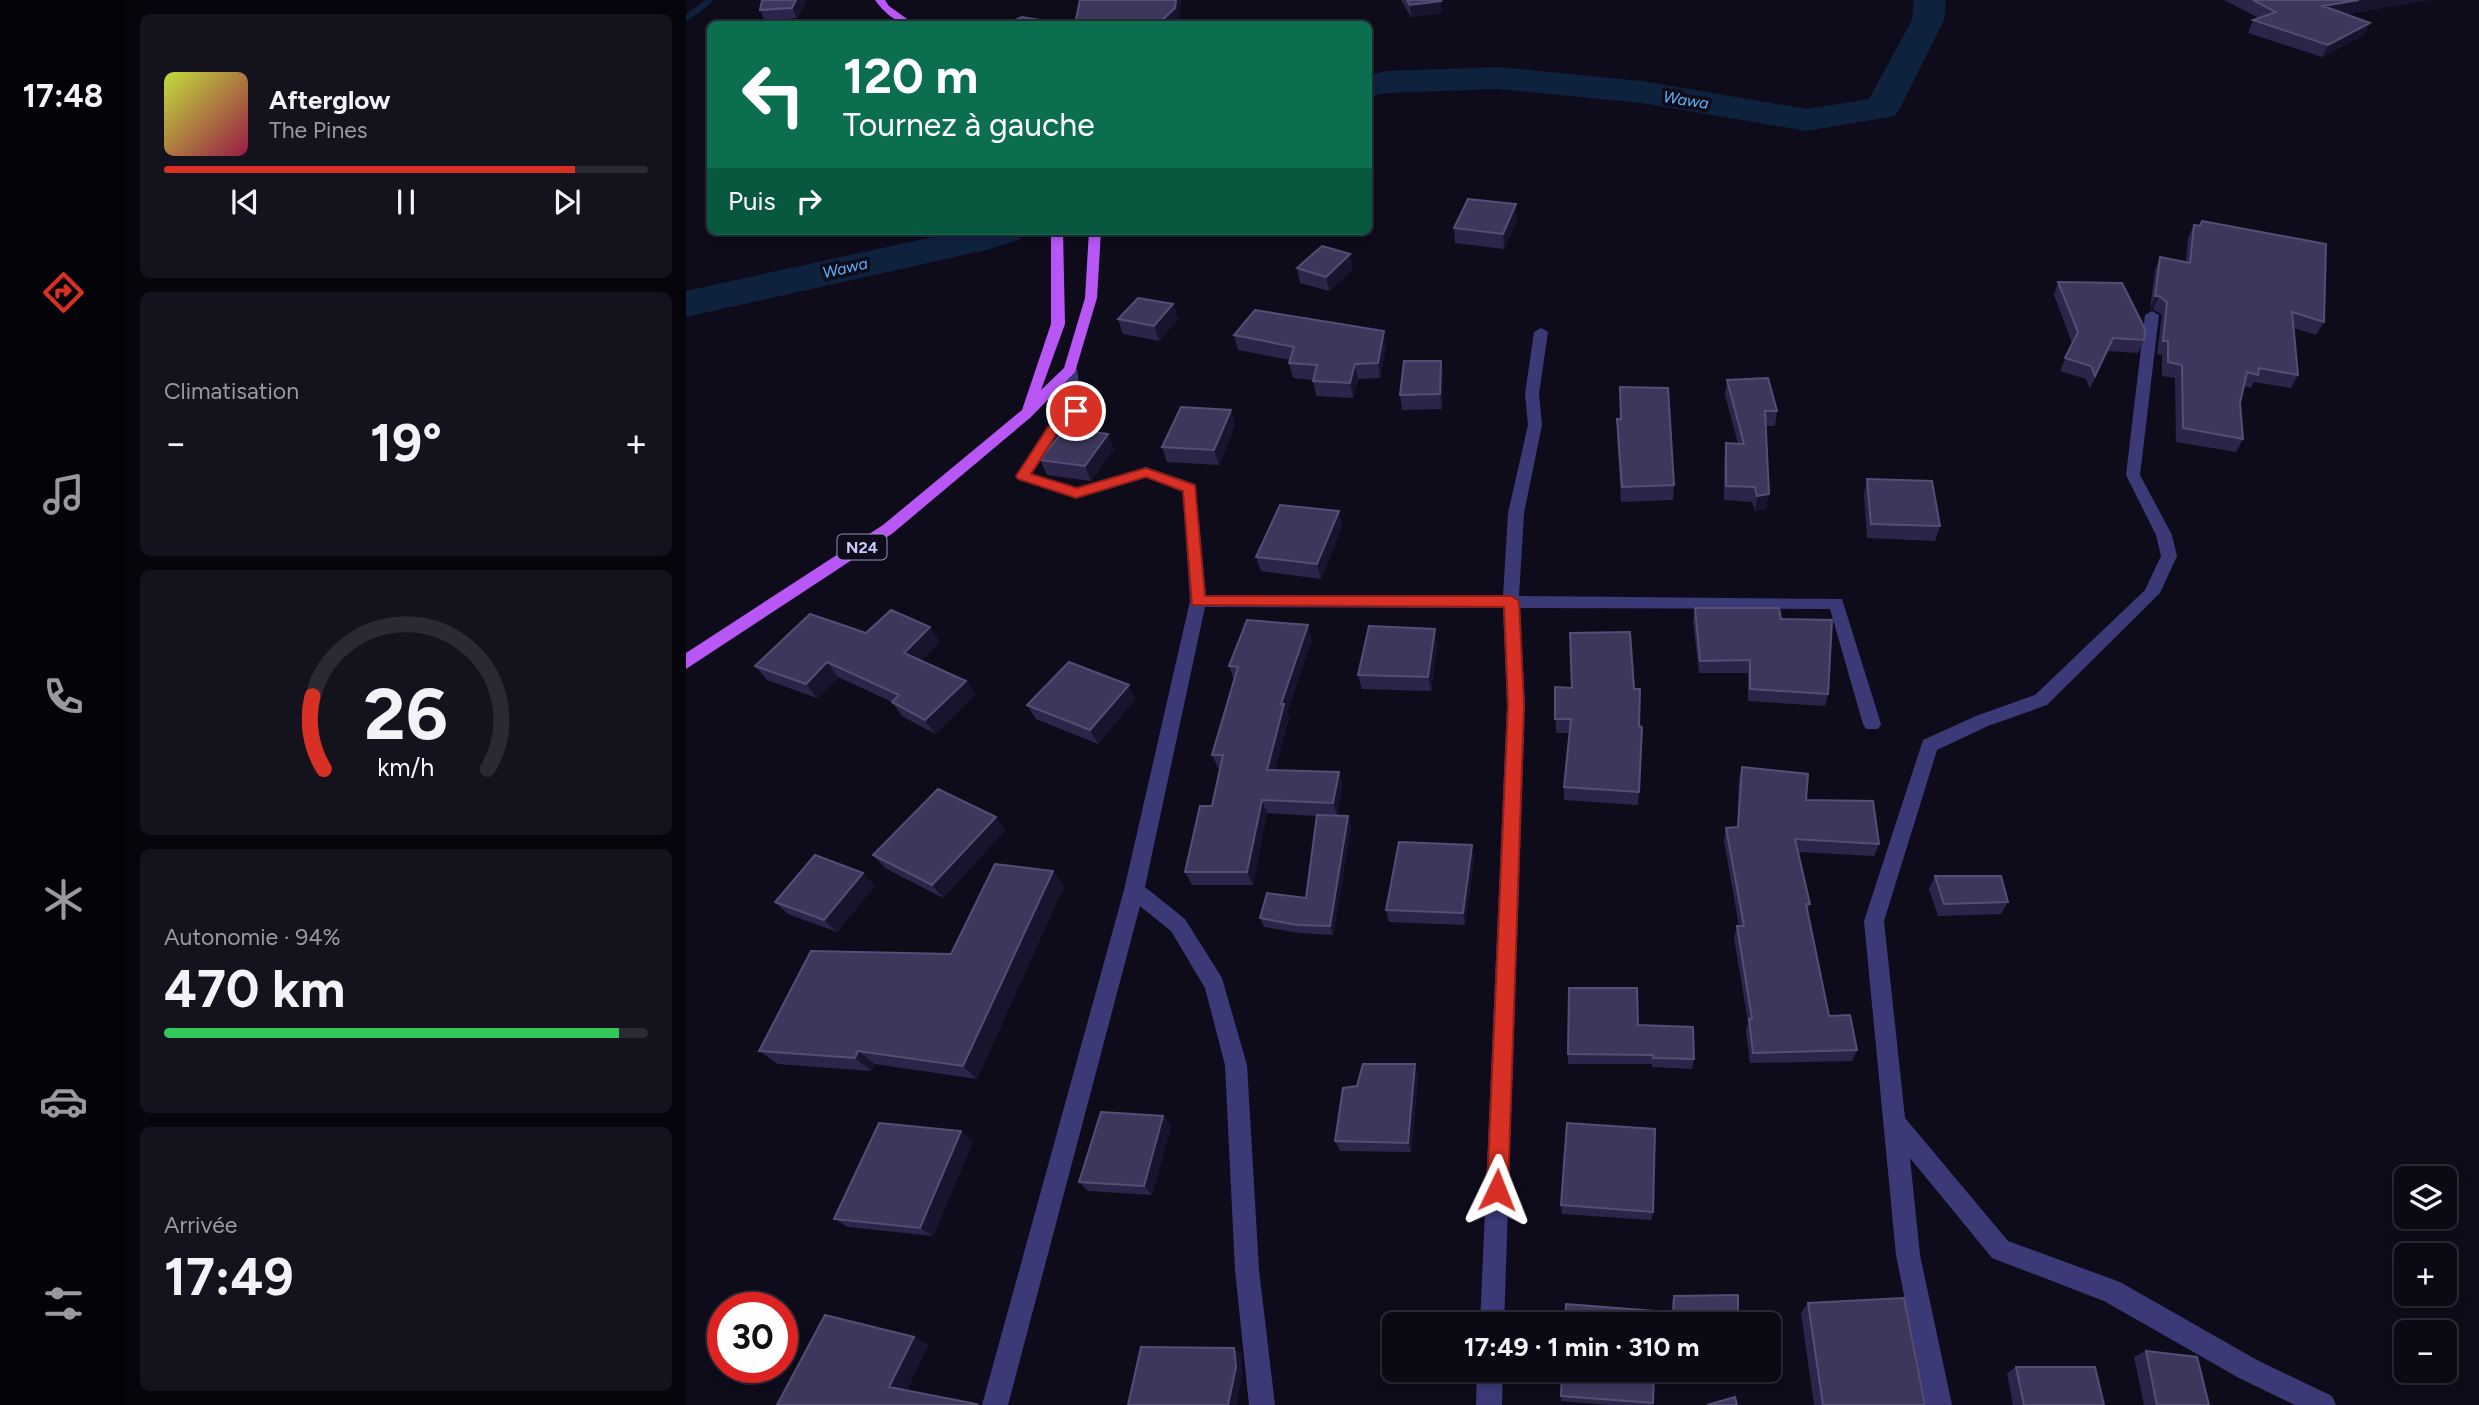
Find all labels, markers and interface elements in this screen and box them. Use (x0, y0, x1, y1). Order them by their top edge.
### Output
text: 120 m (843, 46, 978, 105)
icon: left (728, 49, 819, 140)
text: 17:48 (23, 77, 103, 115)
text: Afterglow (269, 84, 391, 116)
water label: Wawa (1662, 87, 1710, 113)
text: Tournez à gauche (843, 106, 1095, 144)
text: The Pines (269, 116, 368, 144)
icon: right (790, 182, 828, 220)
icon: previous (226, 183, 264, 221)
icon: pause (387, 183, 425, 221)
icon: next (548, 183, 586, 221)
text: Puis (728, 185, 776, 217)
water label: Wawa (821, 254, 869, 282)
icon: directions (39, 268, 88, 317)
text: Climatisation (164, 377, 299, 405)
pin (1046, 381, 1106, 441)
icon: arrive (1057, 392, 1095, 430)
text: 19° (370, 412, 442, 474)
text: − (164, 420, 188, 466)
text: + (624, 420, 648, 466)
icon: music (39, 470, 88, 519)
road number: N24 (838, 534, 886, 560)
text: 26 (364, 670, 448, 757)
icon: phone (39, 672, 88, 721)
text: km/h (377, 751, 435, 781)
icon: climate (39, 875, 88, 924)
text: Autonomie · 94% (164, 923, 341, 951)
text: 470 km (164, 958, 345, 1020)
icon: car (39, 1077, 88, 1126)
position arrow (1460, 1153, 1534, 1227)
map controls (2394, 1166, 2457, 1383)
button: layers (2394, 1166, 2457, 1229)
text: Arrivée (164, 1211, 237, 1239)
button: + (2394, 1243, 2457, 1306)
text: 17:49 (164, 1246, 294, 1308)
icon: filters (39, 1279, 88, 1328)
speed limit sign: 30 (707, 1292, 798, 1383)
button: − (2394, 1320, 2457, 1383)
text: 17:49 · 1 min · 310 m (1464, 1331, 1699, 1363)

